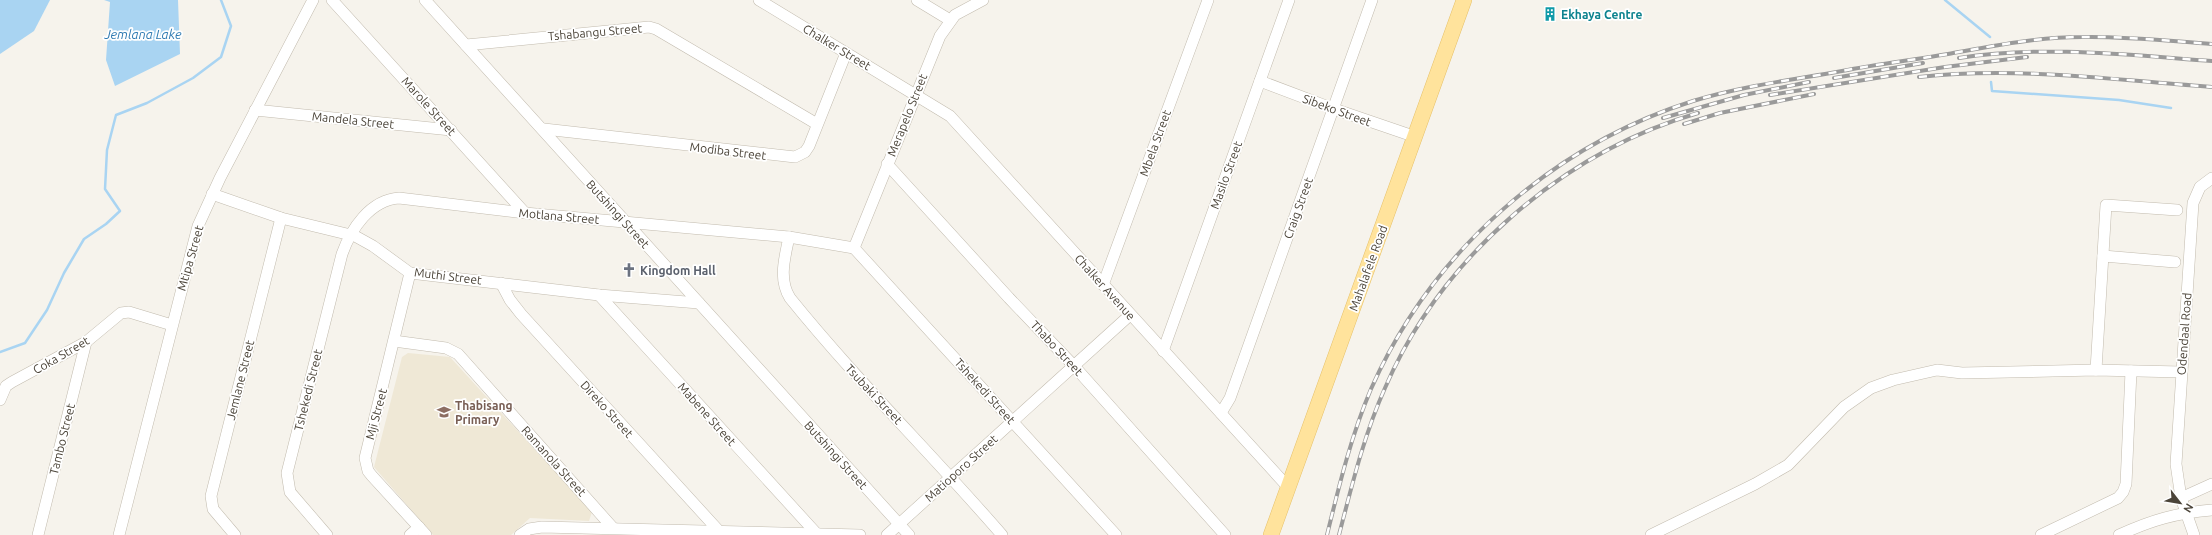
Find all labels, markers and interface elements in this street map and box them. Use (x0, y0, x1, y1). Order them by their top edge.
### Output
building icon: Ekhaya Centre (1542, 6, 1558, 22)
place label: Ekhaya Centre (1561, 8, 1642, 21)
street label: Tshabangu Street (547, 21, 643, 43)
street label: Chalker Street (801, 22, 874, 72)
water label: Jemlana Lake (103, 27, 182, 41)
street label: Merapelo Street (885, 72, 930, 158)
street label: Marole Street (399, 74, 459, 138)
street label: Sibeko Street (1301, 92, 1373, 129)
street label: Mbela Street (1137, 108, 1173, 178)
street label: Mandela Street (311, 109, 395, 131)
street label: Masilo Street (1208, 139, 1244, 211)
street label: Modiba Street (689, 140, 767, 162)
street label: Craig Street (1281, 175, 1315, 240)
street label: Butshingi Street (584, 177, 652, 251)
street label: Motlana Street (518, 206, 600, 226)
street label: Mtipa Street (174, 223, 206, 292)
street label: Mahalafele Road (1346, 223, 1390, 313)
street label: Chalker Avenue (1072, 252, 1138, 322)
church icon: Kingdom Hall (621, 262, 637, 278)
place label: Kingdom Hall (640, 264, 716, 277)
street label: Muthi Street (413, 265, 483, 287)
street label: Odendaal Road (2175, 292, 2193, 376)
street label: Thabo Street (1028, 318, 1086, 378)
street label: Coka Street (31, 334, 92, 376)
street label: Jemlane Street (224, 338, 256, 421)
street label: Tshekedi Street (292, 348, 324, 432)
street label: Tshekedi Street (952, 356, 1018, 427)
street label: Tsubaki Street (843, 362, 905, 427)
street label: Direko Street (578, 378, 636, 440)
street label: Mabene Street (675, 380, 739, 448)
street label: Mji Street (363, 387, 389, 441)
place label: Thabisang Primary (455, 399, 513, 426)
street label: Tambo Street (47, 402, 77, 476)
school or university icon: Thabisang Primary (436, 404, 452, 420)
street label: Butshingi Street (802, 418, 870, 492)
street label: Ramanola Street (519, 423, 589, 499)
street label: Matioporo Street (922, 432, 1000, 504)
north arrow (2160, 483, 2200, 523)
text: N (2181, 502, 2196, 515)

